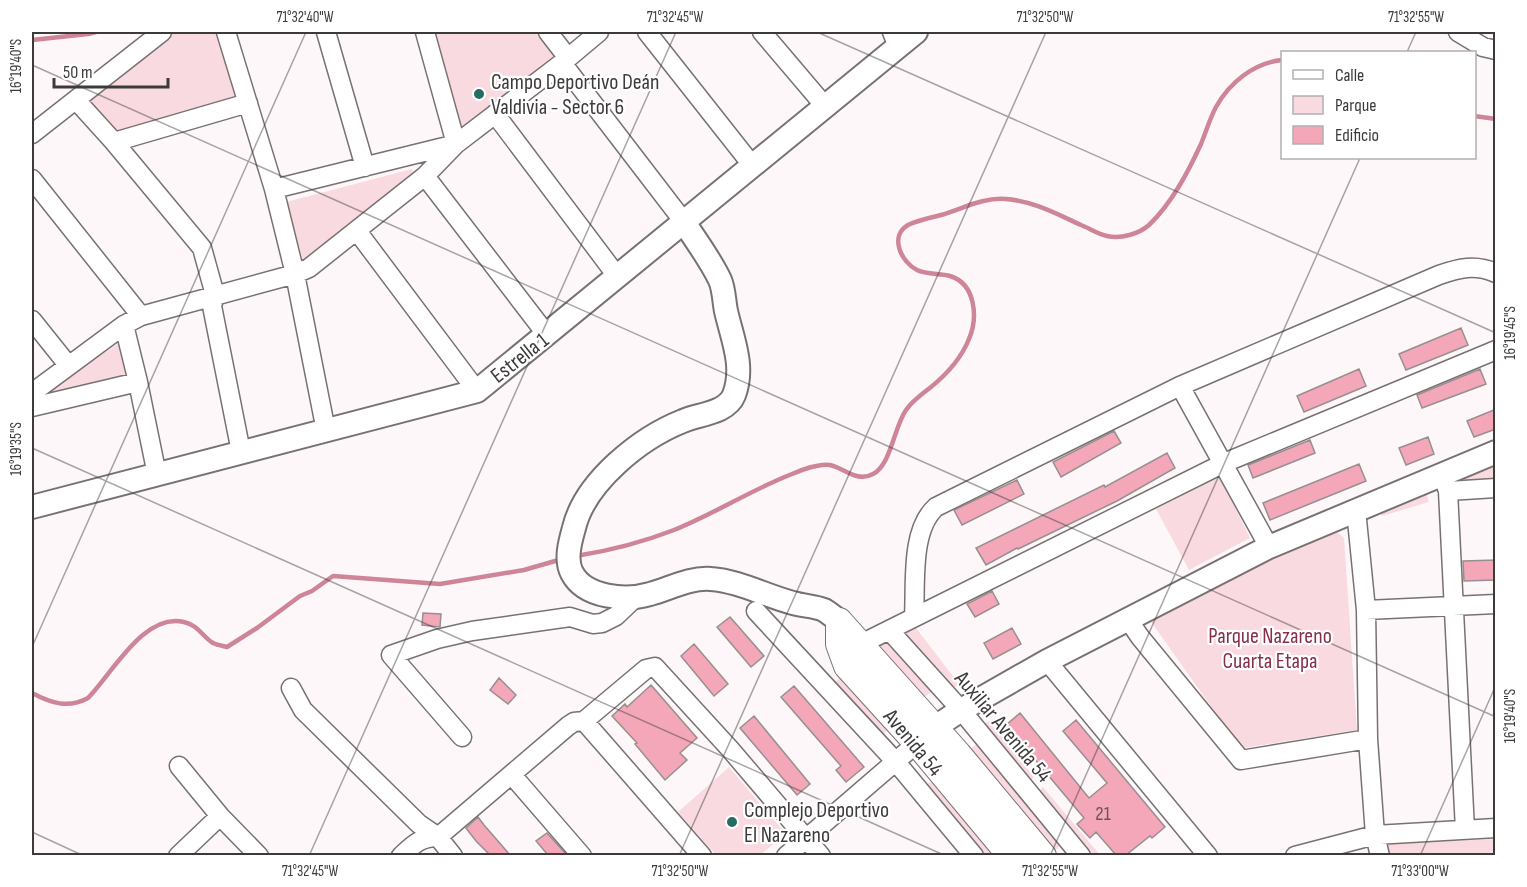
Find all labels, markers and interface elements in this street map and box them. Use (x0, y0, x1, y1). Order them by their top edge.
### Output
text: 71°32'40"W (276, 8, 334, 27)
text: 71°32'45"W (647, 8, 703, 27)
text: 71°32'50"W (1017, 8, 1074, 27)
text: 71°32'55"W (1388, 8, 1444, 27)
text: 16°19'40"S (7, 39, 26, 93)
scale bar (54, 51, 168, 89)
legend (1281, 51, 1476, 159)
text: 50 m (63, 62, 93, 83)
text: Calle (1335, 65, 1364, 86)
place label: Campo Deportivo Deán Valdivia - Sector 6 (491, 69, 659, 121)
marker: Campo Deportivo Deán Valdivia - Sector 6 (472, 87, 486, 101)
text: Parque (1335, 95, 1376, 116)
text: Edificio (1335, 125, 1379, 146)
text: 16°19'45"S (1501, 306, 1520, 360)
street label: Estrella 1 (485, 327, 555, 389)
text: 16°19'35"S (7, 422, 26, 476)
park label: Parque Nazareno Cuarta Etapa (1208, 623, 1332, 675)
street label: Auxiliar Avenida 54 (948, 665, 1057, 788)
text: 16°19'40"S (1501, 689, 1520, 743)
street label: Avenida 54 (876, 703, 949, 782)
place label: Complejo Deportivo El Nazareno (744, 797, 889, 849)
house number: 21 (1095, 802, 1111, 826)
marker: Complejo Deportivo El Nazareno (725, 815, 739, 829)
text: 71°32'45"W (282, 862, 338, 881)
text: 71°32'50"W (652, 862, 709, 881)
text: 71°32'55"W (1022, 862, 1078, 881)
text: 71°33'00"W (1391, 862, 1449, 881)

